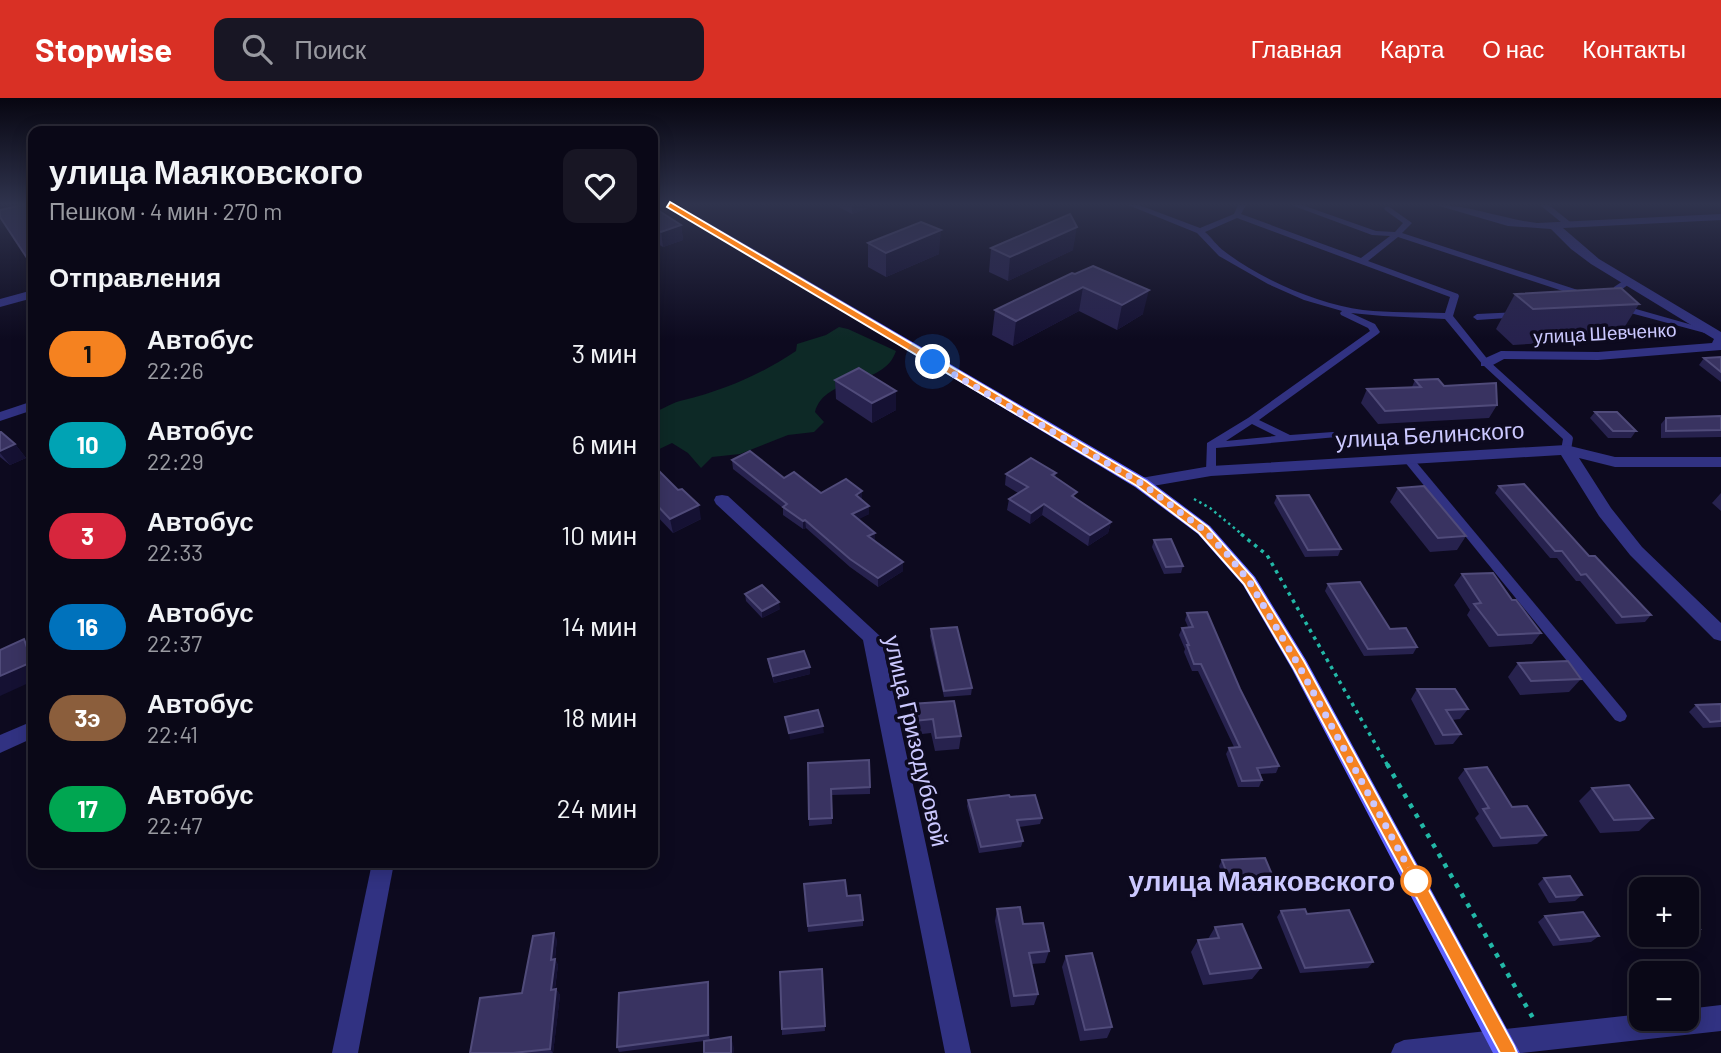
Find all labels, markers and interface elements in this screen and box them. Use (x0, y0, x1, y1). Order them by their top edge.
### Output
search box (214, 18, 704, 81)
text: Stopwise (35, 29, 172, 69)
icon: search (238, 30, 276, 68)
text: Поиск (294, 33, 366, 64)
text: Главная (1251, 34, 1342, 63)
text: Карта (1380, 34, 1444, 63)
text: О нас (1482, 34, 1544, 63)
text: Контакты (1582, 34, 1686, 63)
button: heart (563, 149, 637, 223)
text: улица Маяковского (49, 151, 363, 191)
text: Пешком · 4 мин · 270 m (49, 197, 282, 225)
text: Отправления (49, 261, 221, 292)
street label: улица Шевченко (1533, 317, 1677, 348)
text: Автобус (147, 323, 254, 354)
text: 3 мин (572, 337, 637, 368)
text: 1 (83, 339, 92, 368)
your location (915, 344, 950, 379)
text: 22:26 (147, 356, 204, 384)
text: Автобус (147, 414, 254, 445)
street label: улица Белинского (1335, 415, 1525, 453)
text: 6 мин (572, 428, 637, 459)
text: 10 (76, 430, 99, 459)
text: 22:29 (147, 447, 204, 475)
text: Автобус (147, 505, 254, 536)
text: 10 мин (561, 519, 637, 550)
text: 3 (81, 521, 94, 550)
text: 22:33 (147, 538, 203, 566)
text: Автобус (147, 596, 254, 627)
text: 14 мин (562, 610, 637, 641)
text: 16 (77, 612, 98, 641)
text: 22:37 (147, 629, 202, 657)
street label: улица Гризодубовой (879, 632, 955, 849)
text: Автобус (147, 687, 254, 718)
text: 18 мин (562, 701, 637, 732)
text: 3э (74, 703, 101, 732)
text: 22:41 (147, 720, 198, 748)
text: Автобус (147, 778, 254, 809)
text: 24 мин (557, 792, 637, 823)
text: 17 (77, 794, 98, 823)
text: 22:47 (147, 811, 202, 839)
place label: улица Маяковского (1129, 863, 1395, 897)
marker: улица Маяковского (1401, 866, 1431, 896)
map controls (1629, 877, 1699, 1031)
button: + (1629, 877, 1699, 947)
button: − (1629, 961, 1699, 1031)

